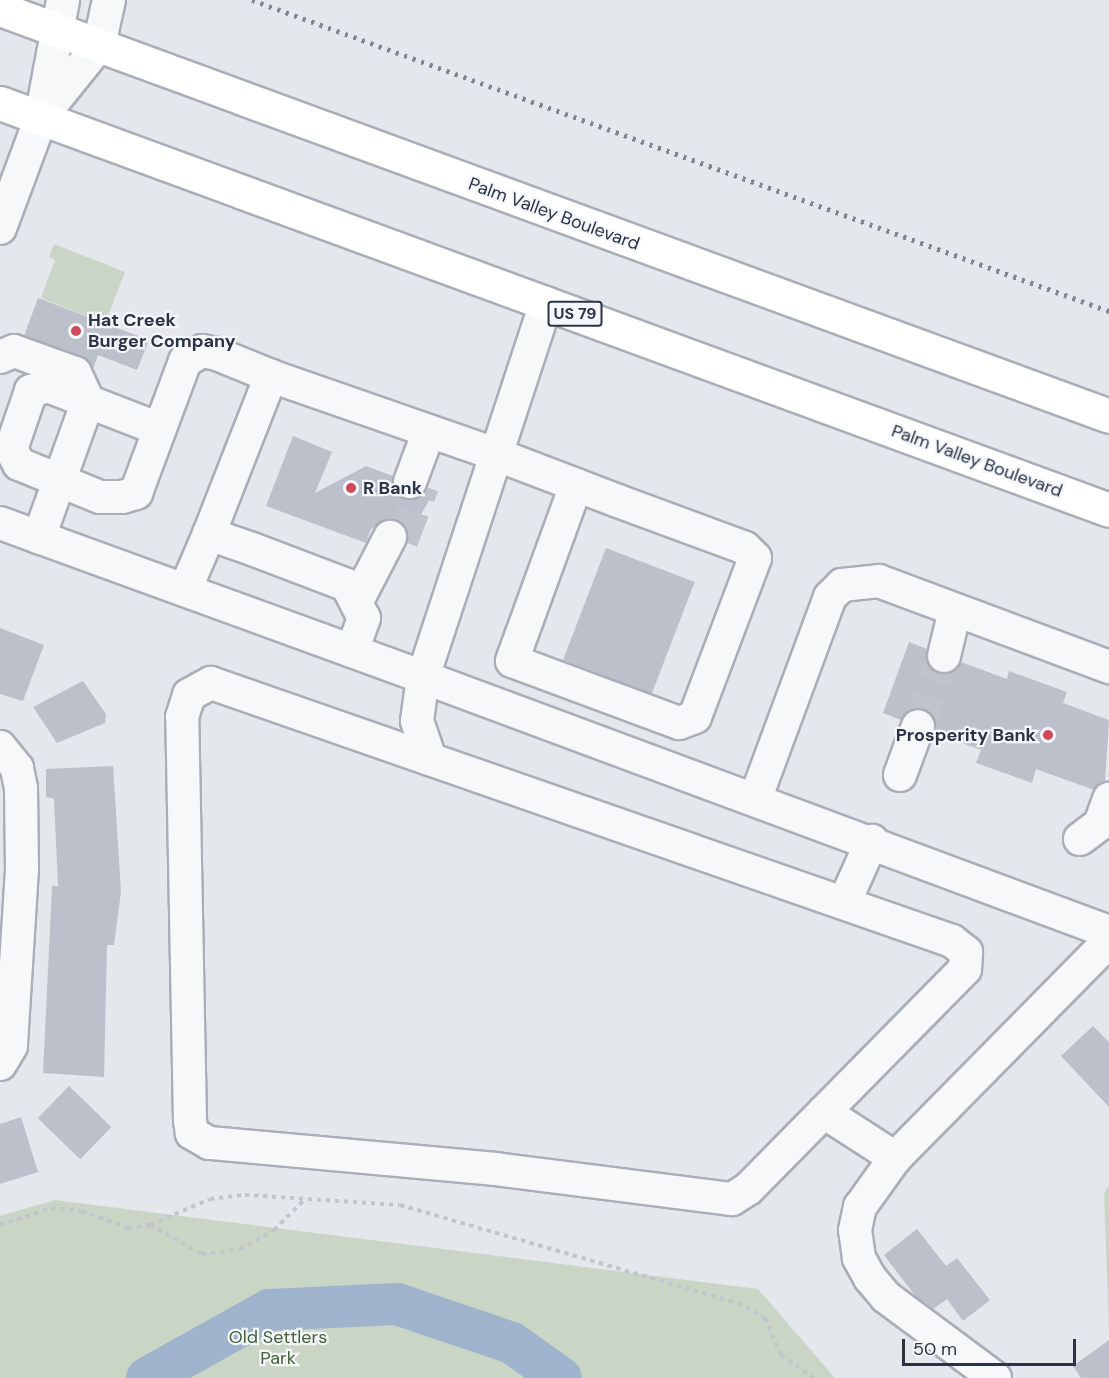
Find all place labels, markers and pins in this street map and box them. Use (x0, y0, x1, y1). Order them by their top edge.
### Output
place label: Hat Creek Burger Company (88, 310, 236, 352)
marker: Hat Creek Burger Company (69, 324, 83, 338)
place label: R Bank (363, 477, 422, 499)
marker: R Bank (344, 481, 358, 495)
place label: Prosperity Bank (896, 724, 1036, 746)
marker: Prosperity Bank (1041, 728, 1055, 742)

